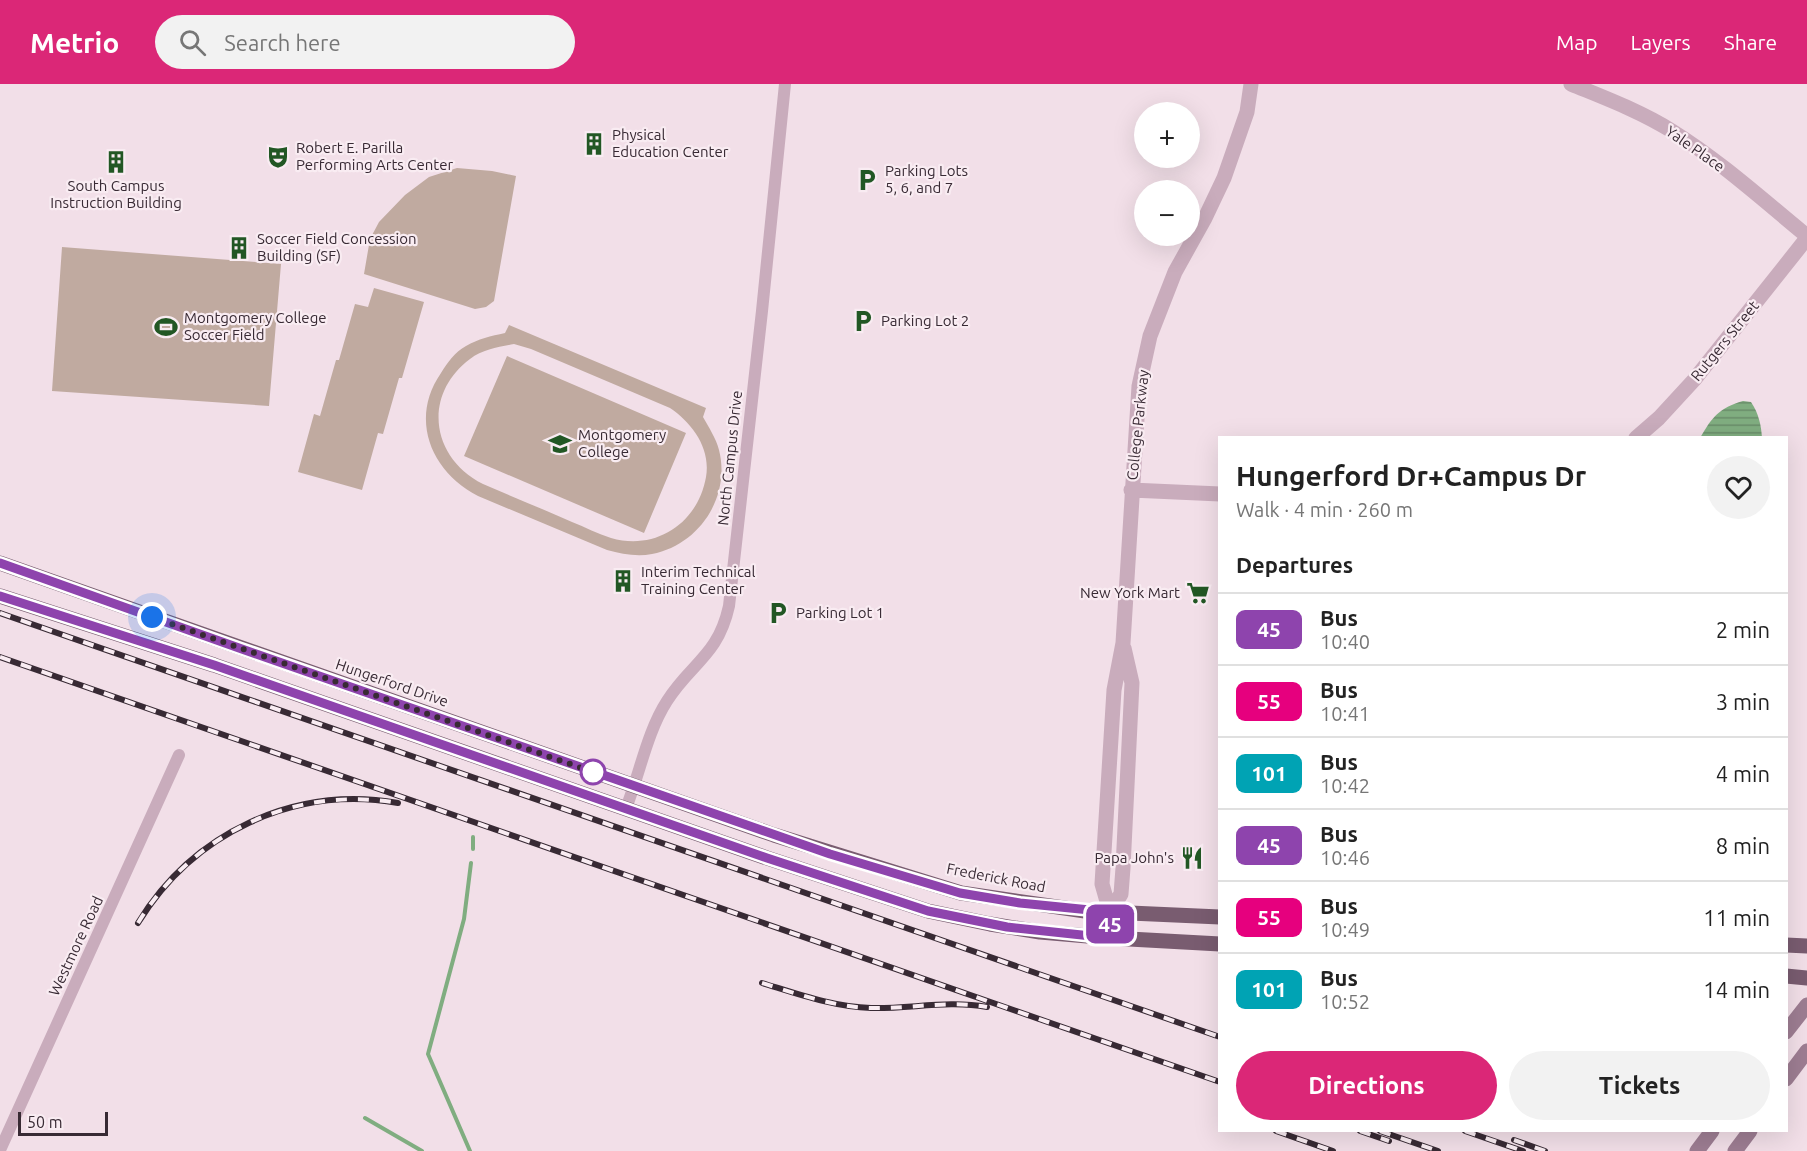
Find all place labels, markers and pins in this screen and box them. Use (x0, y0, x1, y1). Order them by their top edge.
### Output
place label: Physical Education Center (612, 126, 729, 160)
building icon: Physical Education Center (581, 131, 607, 157)
place label: Robert E. Parilla Performing Arts Center (296, 139, 453, 173)
theatre icon: Robert E. Parilla Performing Arts Center (265, 144, 291, 170)
building icon: South Campus Instruction Building (103, 149, 129, 175)
place label: Parking Lots 5, 6, and 7 (885, 162, 968, 196)
parking icon: Parking Lots 5, 6, and 7 (854, 167, 880, 193)
place label: South Campus Instruction Building (50, 177, 182, 211)
place label: Soccer Field Concession Building (SF) (257, 230, 417, 264)
building icon: Soccer Field Concession Building (SF) (226, 235, 252, 261)
parking icon: Parking Lot 2 (850, 308, 876, 334)
place label: Montgomery College Soccer Field (184, 309, 327, 343)
place label: Parking Lot 2 (881, 312, 969, 329)
sports icon: Montgomery College Soccer Field (153, 314, 179, 340)
place label: Montgomery College (578, 426, 666, 460)
school or university icon: Montgomery College (547, 431, 573, 457)
place label: Interim Technical Training Center (641, 563, 756, 597)
building icon: Interim Technical Training Center (610, 568, 636, 594)
supermarket icon: New York Mart (1185, 580, 1211, 606)
place label: New York Mart (1080, 584, 1180, 601)
parking icon: Parking Lot 1 (765, 600, 791, 626)
place label: Parking Lot 1 (796, 604, 884, 621)
unlabelled marker (580, 759, 606, 785)
restaurant icon: Papa John's (1179, 845, 1205, 871)
place label: Papa John's (1094, 849, 1174, 866)

